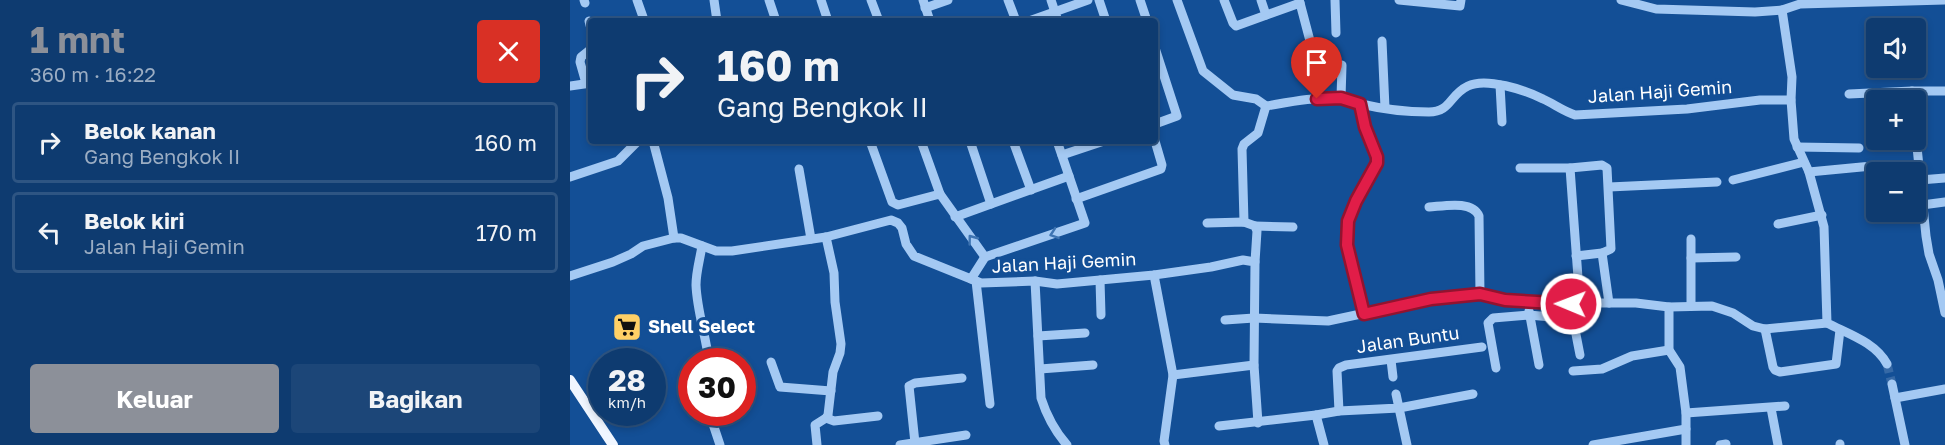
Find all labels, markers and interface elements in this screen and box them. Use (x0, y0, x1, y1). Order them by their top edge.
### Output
text: 1 mnt (30, 18, 125, 61)
map controls (1866, 18, 1926, 222)
button: sound (1866, 18, 1926, 78)
button: close (477, 20, 540, 83)
pin (1291, 37, 1342, 99)
text: 160 m (717, 40, 840, 90)
icon: right (618, 42, 696, 120)
icon: arrive (1300, 46, 1333, 79)
text: 360 m · 16:22 (30, 62, 156, 86)
street label: Jalan Haji Gemin (1587, 75, 1733, 107)
button: + (1866, 90, 1926, 150)
text: Gang Bengkok II (717, 91, 928, 123)
text: Belok kanan (84, 117, 216, 144)
icon: right (33, 126, 66, 159)
text: 160 m (474, 129, 537, 156)
text: Gang Bengkok II (84, 144, 240, 168)
button: − (1866, 162, 1926, 222)
text: Belok kiri (84, 207, 185, 234)
icon: left (33, 216, 66, 249)
text: 170 m (476, 219, 537, 246)
one-way arrow (1049, 227, 1060, 239)
text: Jalan Haji Gemin (84, 234, 245, 258)
one-way arrow (968, 235, 979, 246)
street label: Jalan Haji Gemin (991, 247, 1137, 277)
position arrow (1539, 272, 1603, 336)
supermarket icon: Shell Select (611, 311, 643, 343)
place label: Shell Select (648, 315, 755, 337)
street label: Jalan Buntu (1355, 321, 1461, 357)
speed limit sign: 30 (678, 348, 756, 426)
text: 28 (608, 362, 646, 398)
button: Keluar (30, 364, 279, 433)
button: Bagikan (291, 364, 540, 433)
text: km/h (608, 393, 646, 411)

